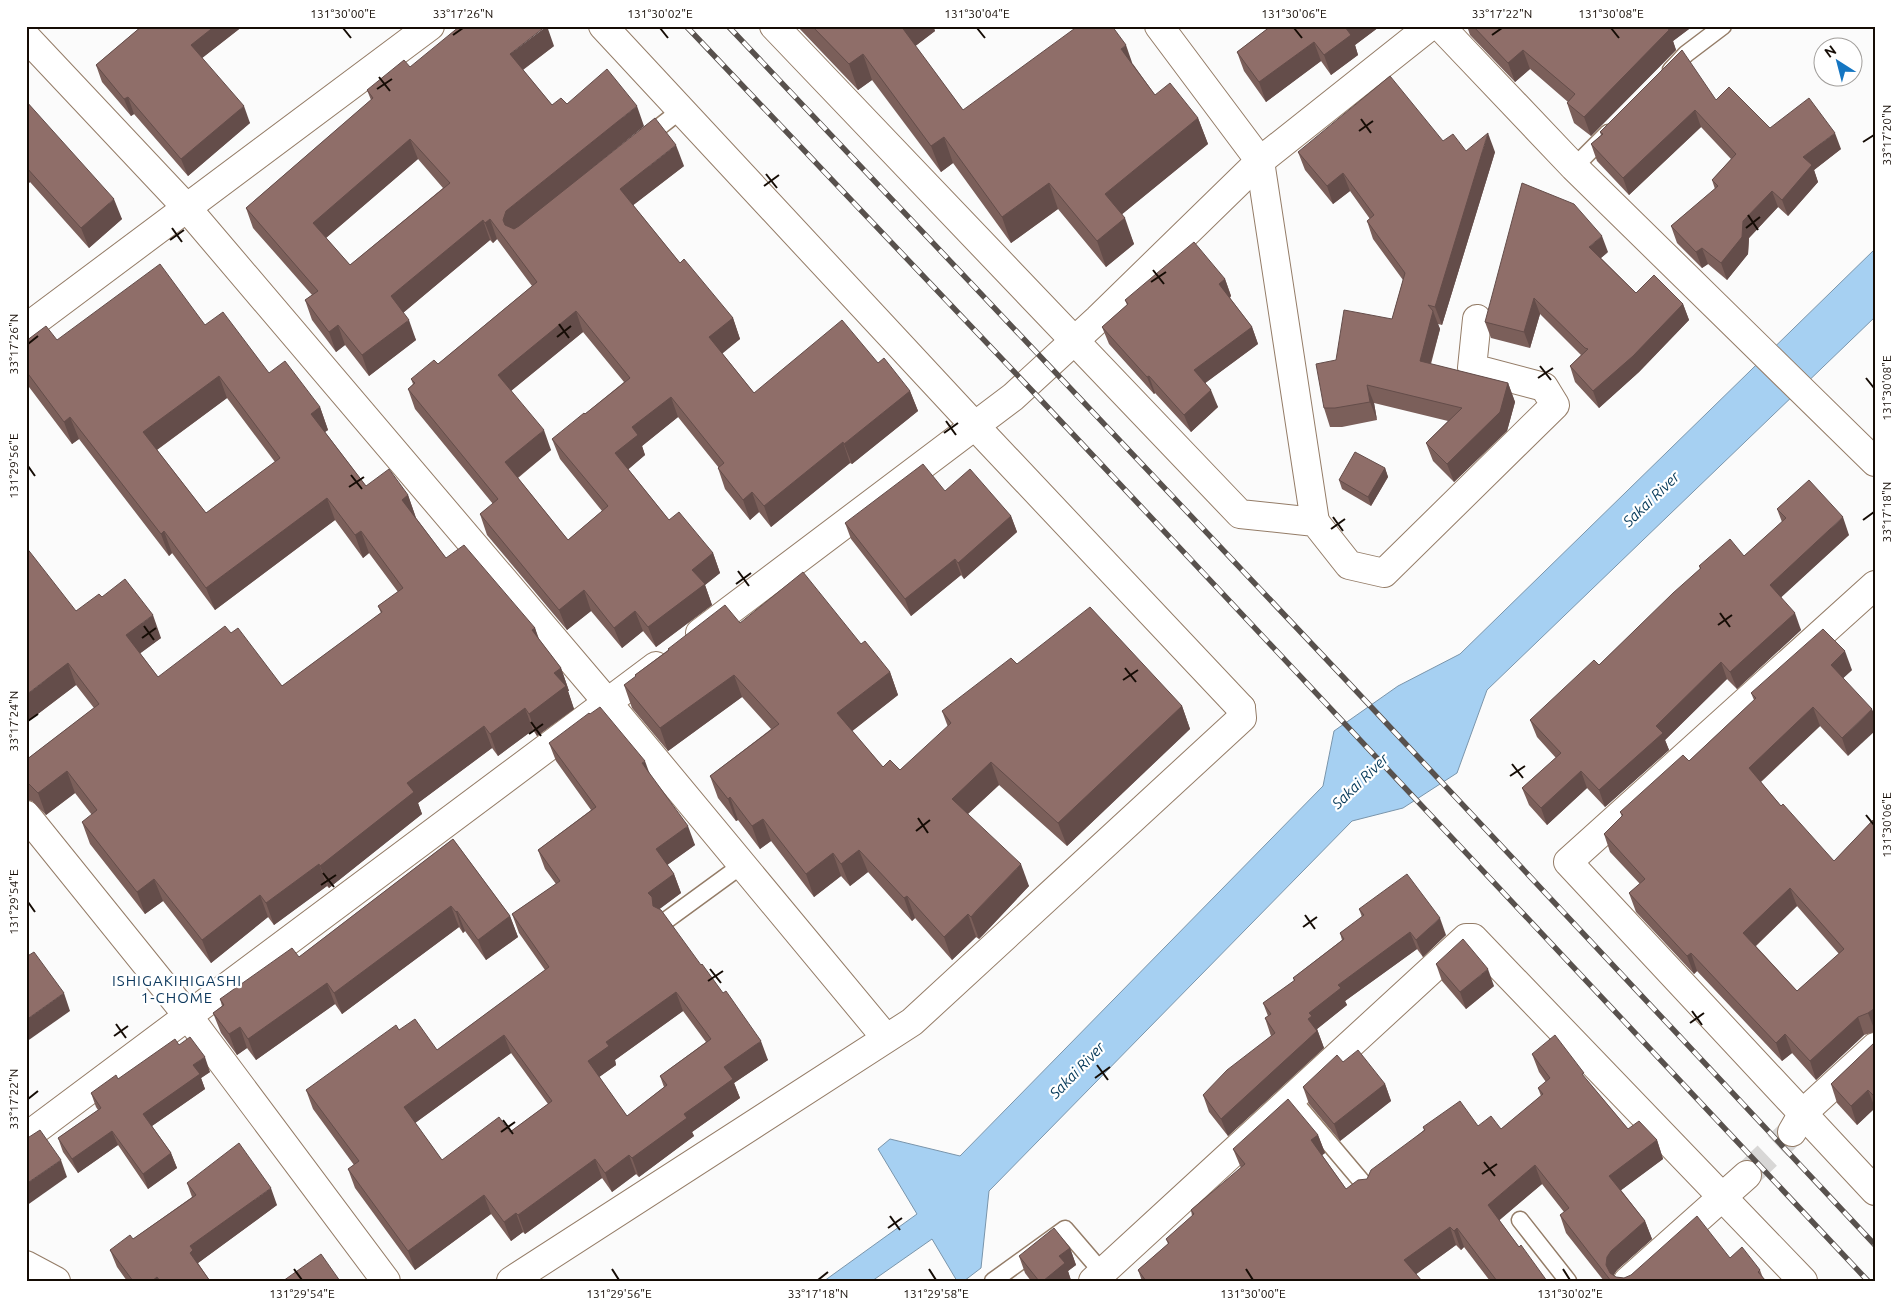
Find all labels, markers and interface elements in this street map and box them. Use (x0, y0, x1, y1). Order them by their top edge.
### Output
text: 131°30'00"E (310, 7, 376, 20)
text: 33°17'26"N (433, 7, 493, 20)
text: 131°30'02"E (627, 7, 693, 20)
text: 131°30'04"E (944, 7, 1010, 20)
text: 131°30'06"E (1261, 7, 1327, 20)
text: 33°17'22"N (1472, 7, 1532, 20)
text: 131°30'08"E (1578, 7, 1644, 20)
north arrow (1814, 38, 1864, 88)
text: N (1821, 42, 1839, 61)
text: 33°17'20"N (1880, 105, 1893, 165)
text: 33°17'26"N (7, 314, 20, 374)
text: 131°30'08"E (1880, 355, 1893, 421)
text: 131°29'56"E (7, 433, 20, 499)
water label: Sakai River (1619, 467, 1684, 531)
text: 33°17'18"N (1880, 482, 1893, 542)
text: 33°17'24"N (7, 691, 20, 751)
water label: Sakai River (1328, 749, 1393, 813)
text: 131°30'06"E (1880, 792, 1893, 858)
text: 131°29'54"E (7, 869, 20, 935)
district label: ISHIGAKIHIGASHI 1-CHOME (112, 972, 242, 1006)
water label: Sakai River (1045, 1037, 1109, 1102)
text: 33°17'22"N (7, 1069, 20, 1129)
text: 131°29'54"E (269, 1287, 335, 1300)
text: 131°29'56"E (586, 1287, 652, 1300)
text: 33°17'18"N (788, 1287, 848, 1300)
text: 131°29'58"E (903, 1287, 969, 1300)
text: 131°30'00"E (1220, 1287, 1286, 1300)
text: 131°30'02"E (1537, 1287, 1603, 1300)

